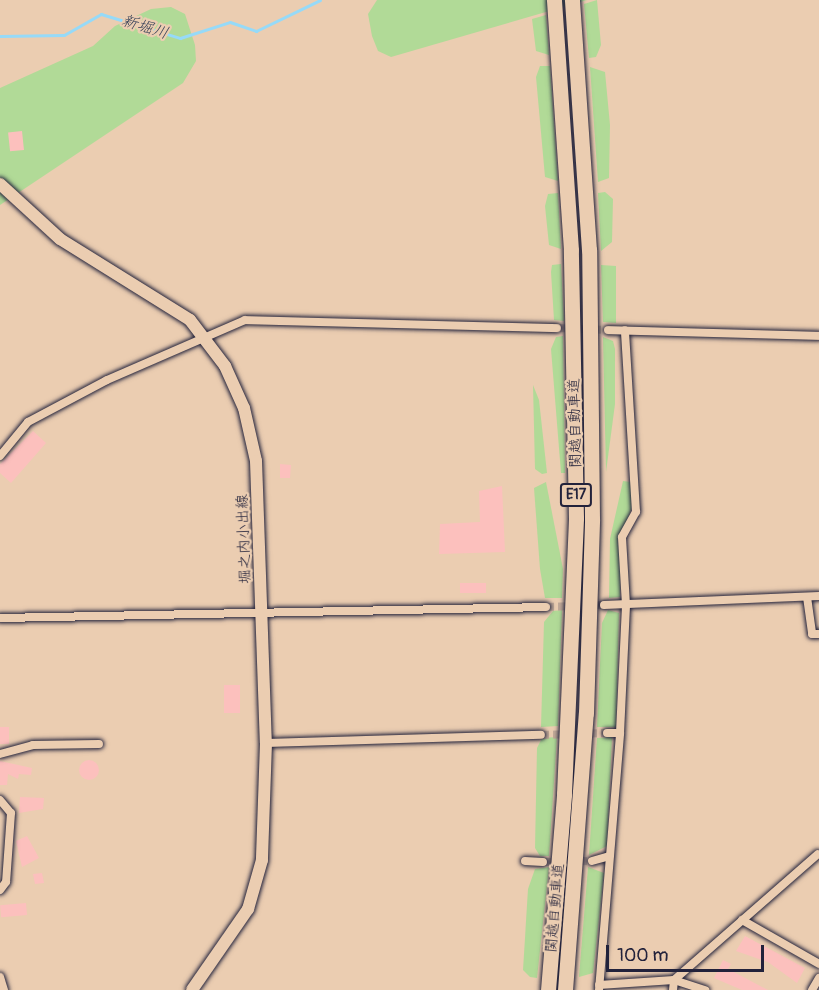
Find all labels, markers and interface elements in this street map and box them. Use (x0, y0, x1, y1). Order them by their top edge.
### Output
water label: 新堀川 (119, 11, 171, 43)
street label: 関越自動車道 (565, 378, 585, 468)
road number: E17 (560, 484, 592, 506)
street label: 堀之内小出線 (233, 494, 255, 584)
street label: 関越自動車道 (542, 862, 568, 954)
scale bar (609, 933, 766, 971)
text: 100 m (617, 944, 669, 967)

